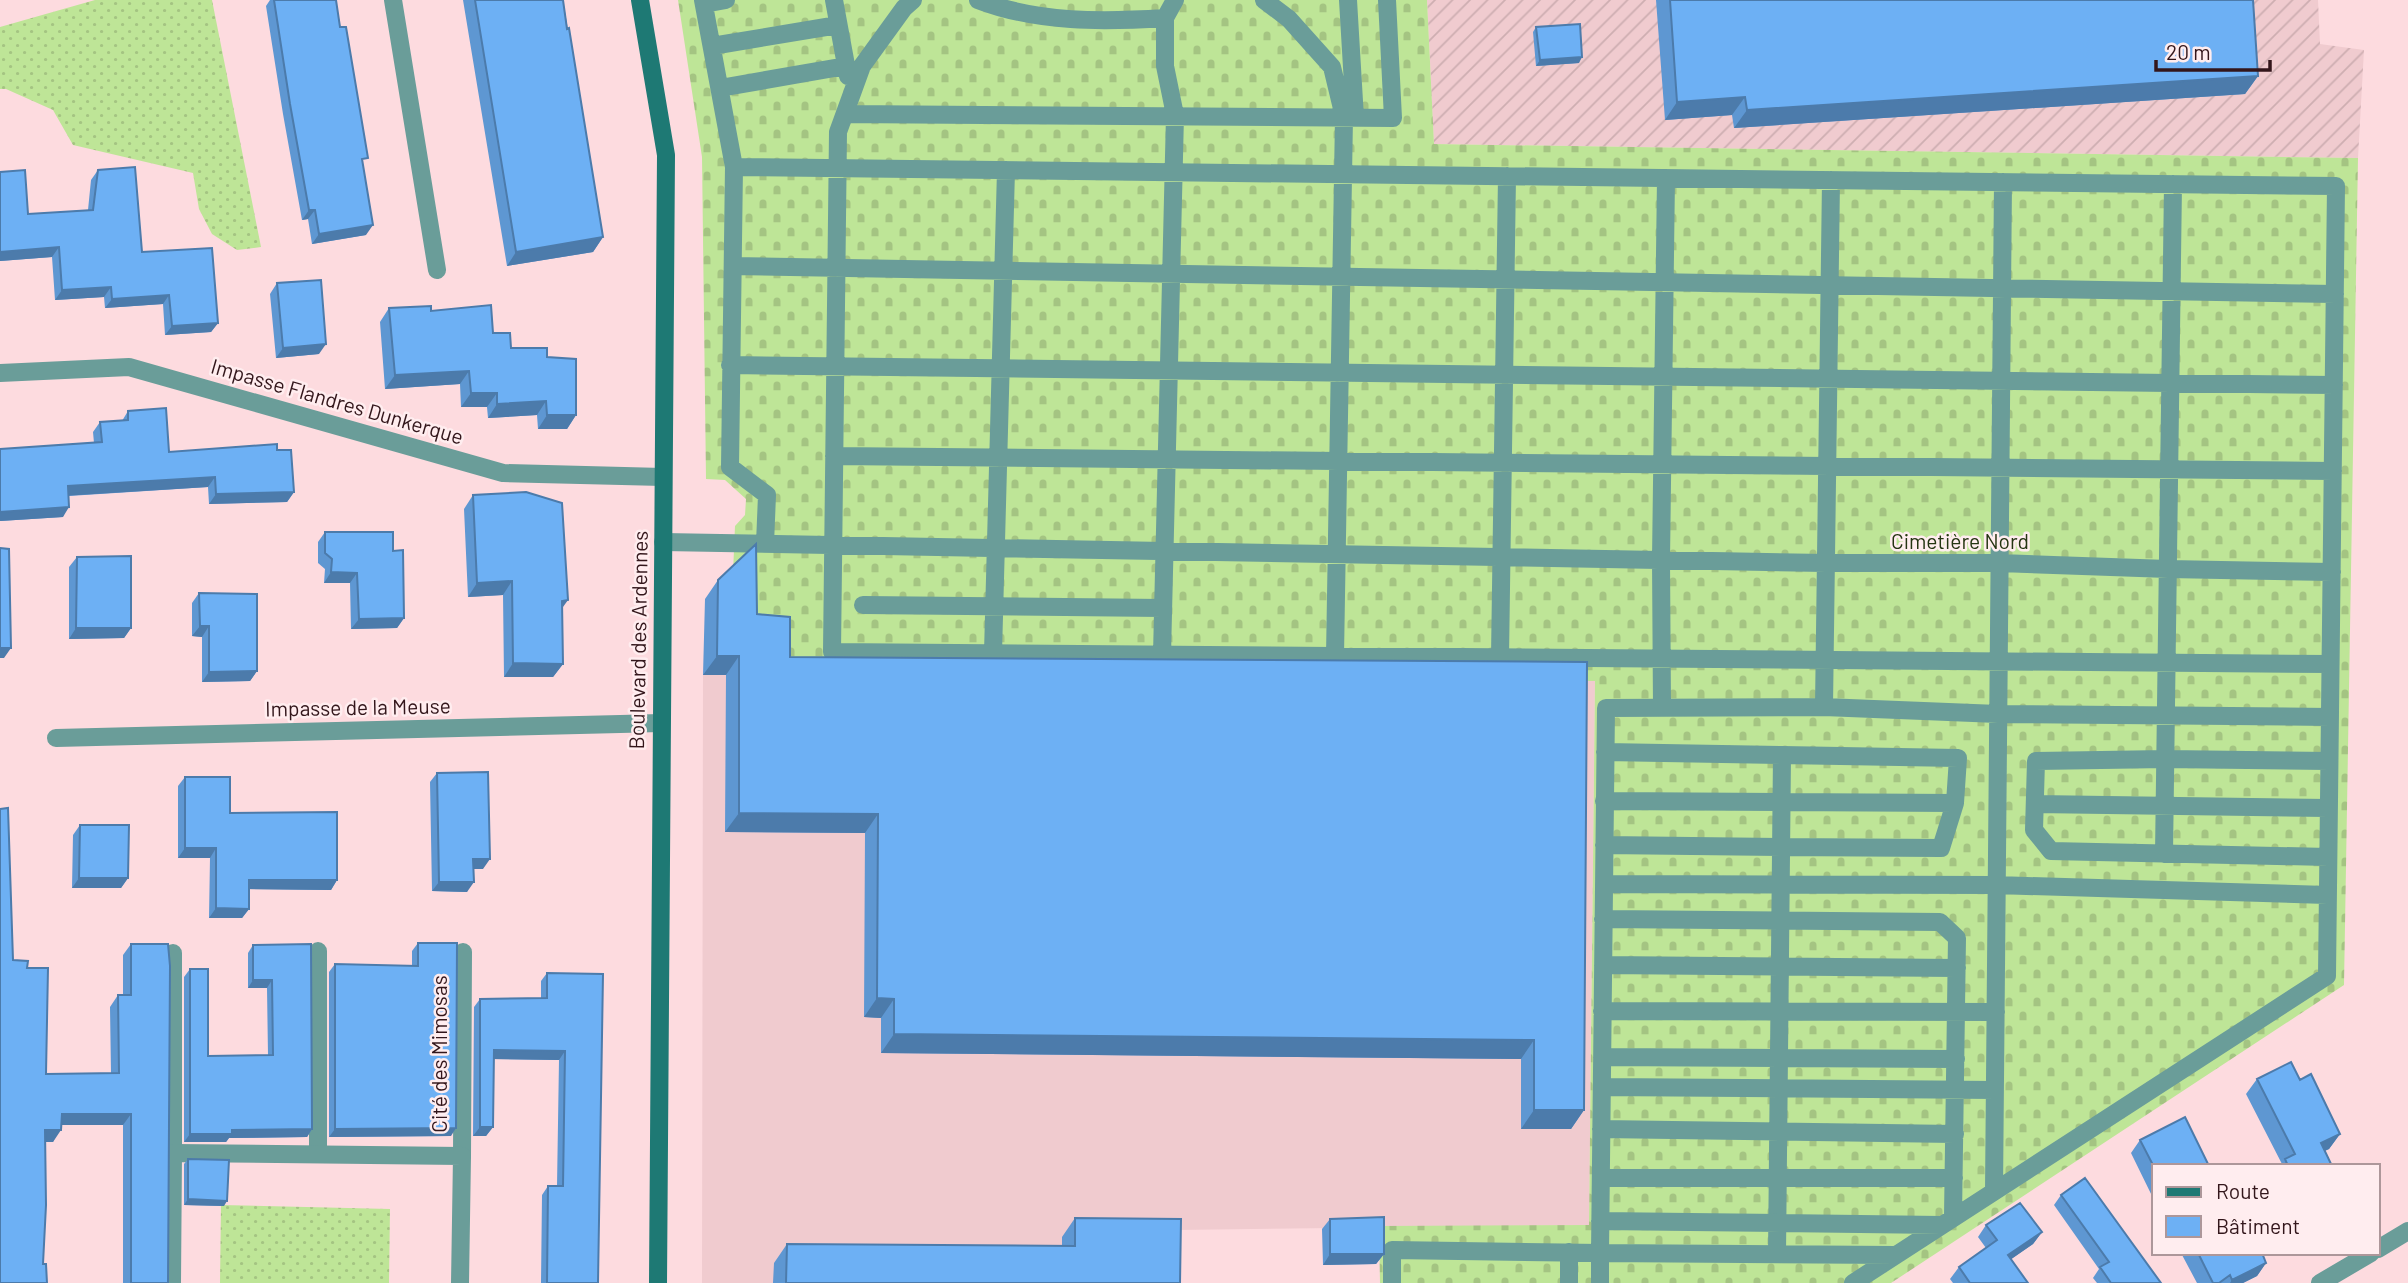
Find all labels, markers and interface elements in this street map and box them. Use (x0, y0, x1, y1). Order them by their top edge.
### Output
scale bar (2156, 28, 2270, 72)
text: 20 m (2166, 39, 2211, 64)
street label: Impasse Flandres Dunkerque (208, 353, 466, 449)
park label: Cimetière Nord (1891, 528, 2029, 553)
street label: Boulevard des Ardennes (623, 530, 652, 749)
street label: Impasse de la Meuse (265, 692, 451, 721)
street label: Cité des Mimosas (426, 975, 451, 1133)
legend (2152, 1164, 2380, 1255)
text: Route (2216, 1178, 2270, 1203)
text: Bâtiment (2216, 1213, 2300, 1238)

